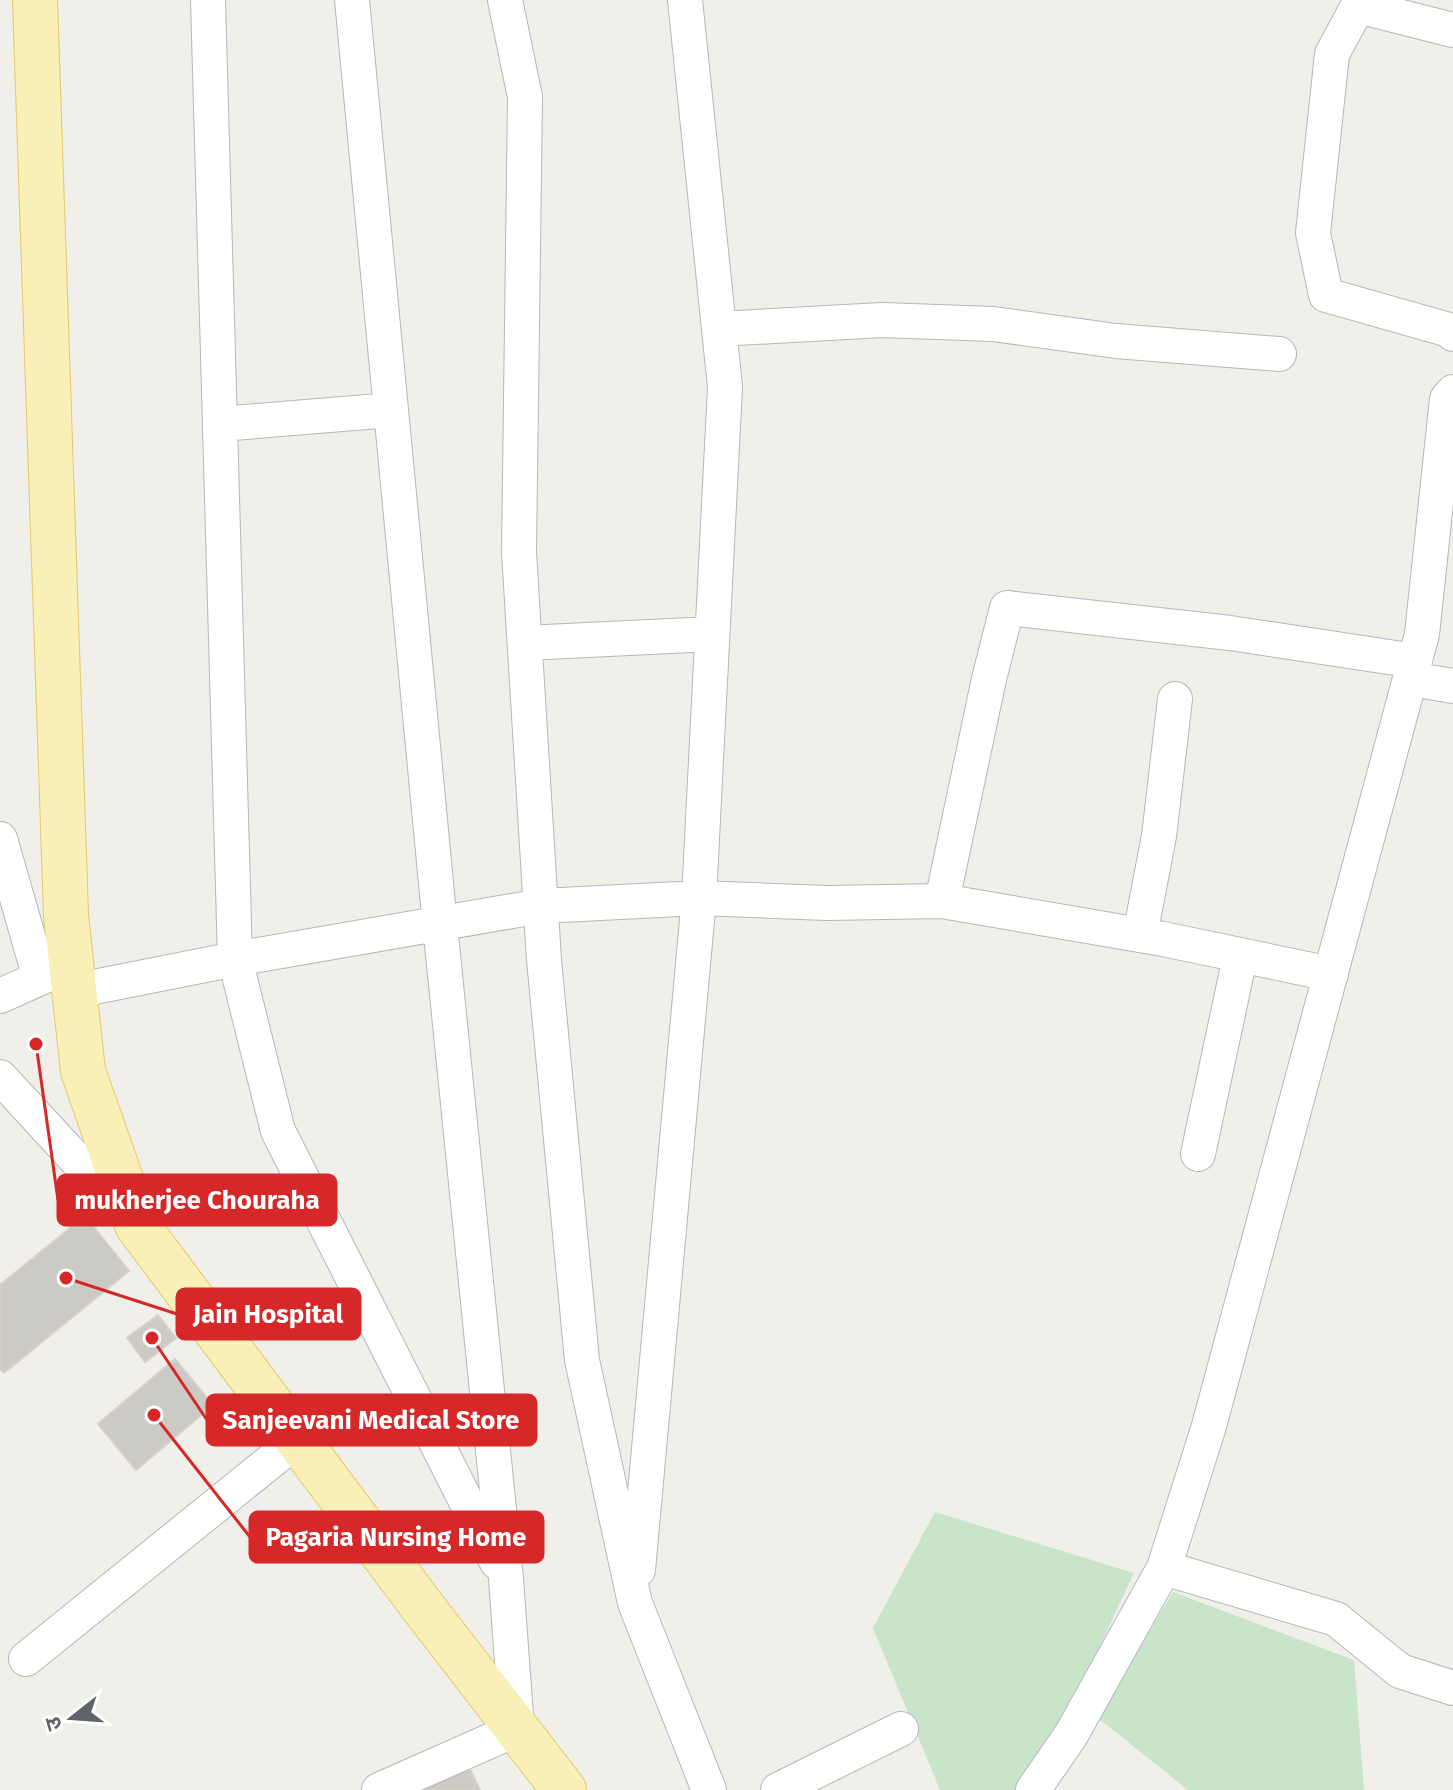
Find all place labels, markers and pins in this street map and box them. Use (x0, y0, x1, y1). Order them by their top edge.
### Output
callout: mukherjee Chouraha (58, 1175, 336, 1225)
callout: Jain Hospital (177, 1289, 360, 1339)
callout: Sanjeevani Medical Store (207, 1395, 536, 1445)
callout: Pagaria Nursing Home (250, 1512, 543, 1562)

